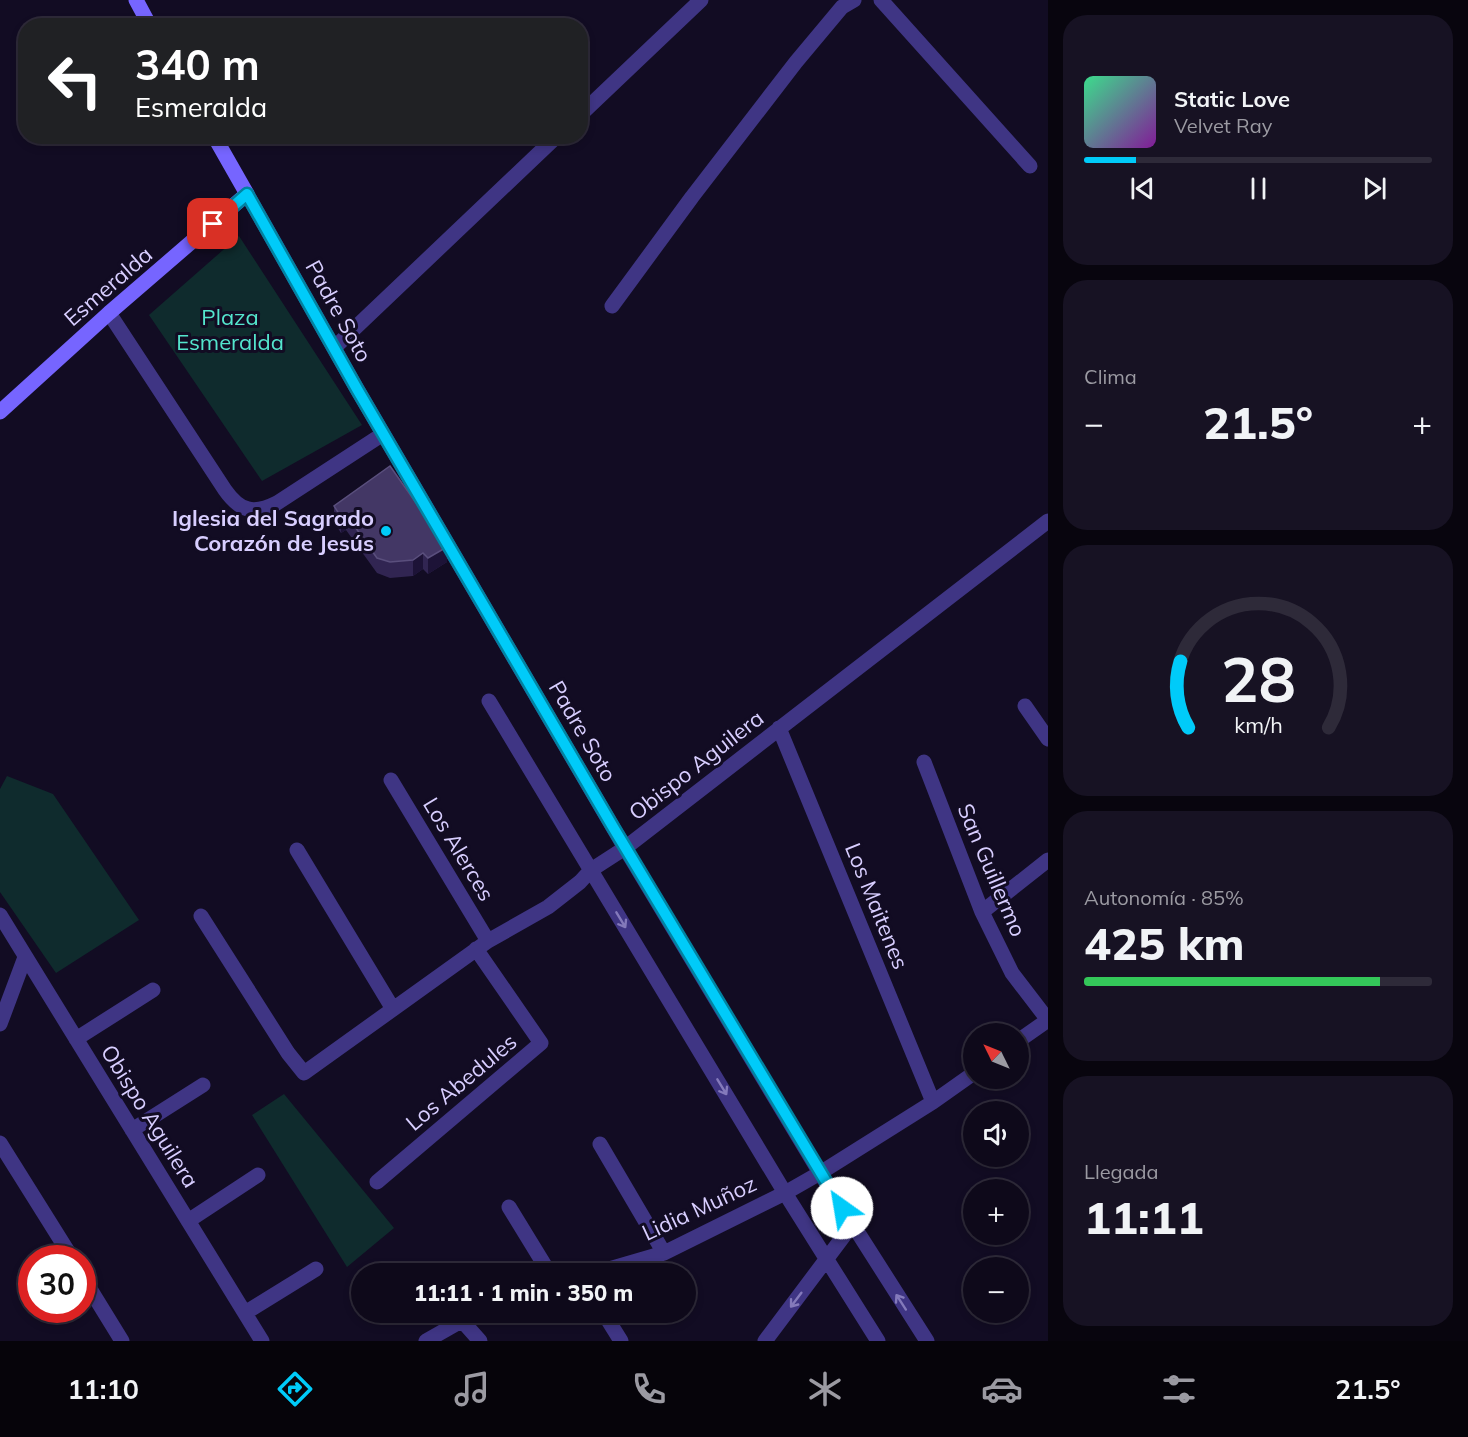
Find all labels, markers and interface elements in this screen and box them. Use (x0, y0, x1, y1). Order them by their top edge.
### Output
text: 340 m (135, 38, 260, 91)
icon: left (36, 42, 114, 120)
text: Static Love (1174, 85, 1290, 113)
text: Esmeralda (135, 90, 267, 124)
text: Velvet Ray (1174, 113, 1272, 138)
icon: previous (1126, 172, 1159, 205)
icon: pause (1242, 172, 1275, 205)
icon: next (1358, 172, 1391, 205)
pin (187, 198, 238, 249)
icon: arrive (196, 207, 229, 240)
street label: Esmeralda (58, 240, 158, 332)
street label: Padre Soto (300, 255, 378, 367)
park label: Plaza Esmeralda (176, 303, 284, 356)
text: Clima (1084, 364, 1137, 389)
text: 21.5° (1203, 394, 1313, 450)
text: − (1084, 402, 1104, 443)
text: + (1412, 402, 1432, 443)
place label: Iglesia del Sagrado Corazón de Jesús (172, 504, 374, 557)
marker: Iglesia del Sagrado Corazón de Jesús (379, 524, 393, 538)
text: 28 (1221, 639, 1295, 718)
street label: Padre Soto (543, 675, 623, 787)
street label: Obispo Aguilera (623, 704, 769, 826)
text: km/h (1234, 711, 1282, 738)
street label: Los Alerces (417, 792, 501, 906)
street label: San Guillermo (951, 799, 1033, 941)
street label: Los Maitenes (839, 839, 915, 973)
text: Autonomía · 85% (1084, 885, 1244, 910)
one-way arrow (616, 911, 628, 928)
text: 425 km (1084, 915, 1245, 971)
north arrow (963, 1023, 1029, 1089)
map controls (963, 1023, 1029, 1323)
street label: Los Abedules (400, 1027, 522, 1137)
street label: Obispo Aguilera (95, 1039, 205, 1193)
one-way arrow (716, 1078, 728, 1095)
button: sound (963, 1101, 1029, 1167)
text: Llegada (1084, 1159, 1159, 1184)
street label: Lidia Muñoz (637, 1169, 761, 1247)
position arrow (810, 1176, 874, 1240)
button: + (963, 1179, 1029, 1245)
text: 11:11 (1084, 1189, 1204, 1245)
speed limit sign: 30 (18, 1245, 96, 1323)
button: − (963, 1257, 1029, 1323)
text: 11:11 · 1 min · 350 m (414, 1279, 633, 1307)
one-way arrow (790, 1291, 802, 1307)
one-way arrow (895, 1294, 907, 1310)
icon: directions (274, 1368, 316, 1410)
icon: music (451, 1368, 493, 1410)
icon: phone (628, 1368, 670, 1410)
icon: climate (804, 1368, 846, 1410)
icon: car (981, 1368, 1023, 1410)
icon: filters (1158, 1368, 1200, 1410)
text: 11:10 (67, 1372, 139, 1406)
text: 21.5° (1335, 1372, 1400, 1406)

